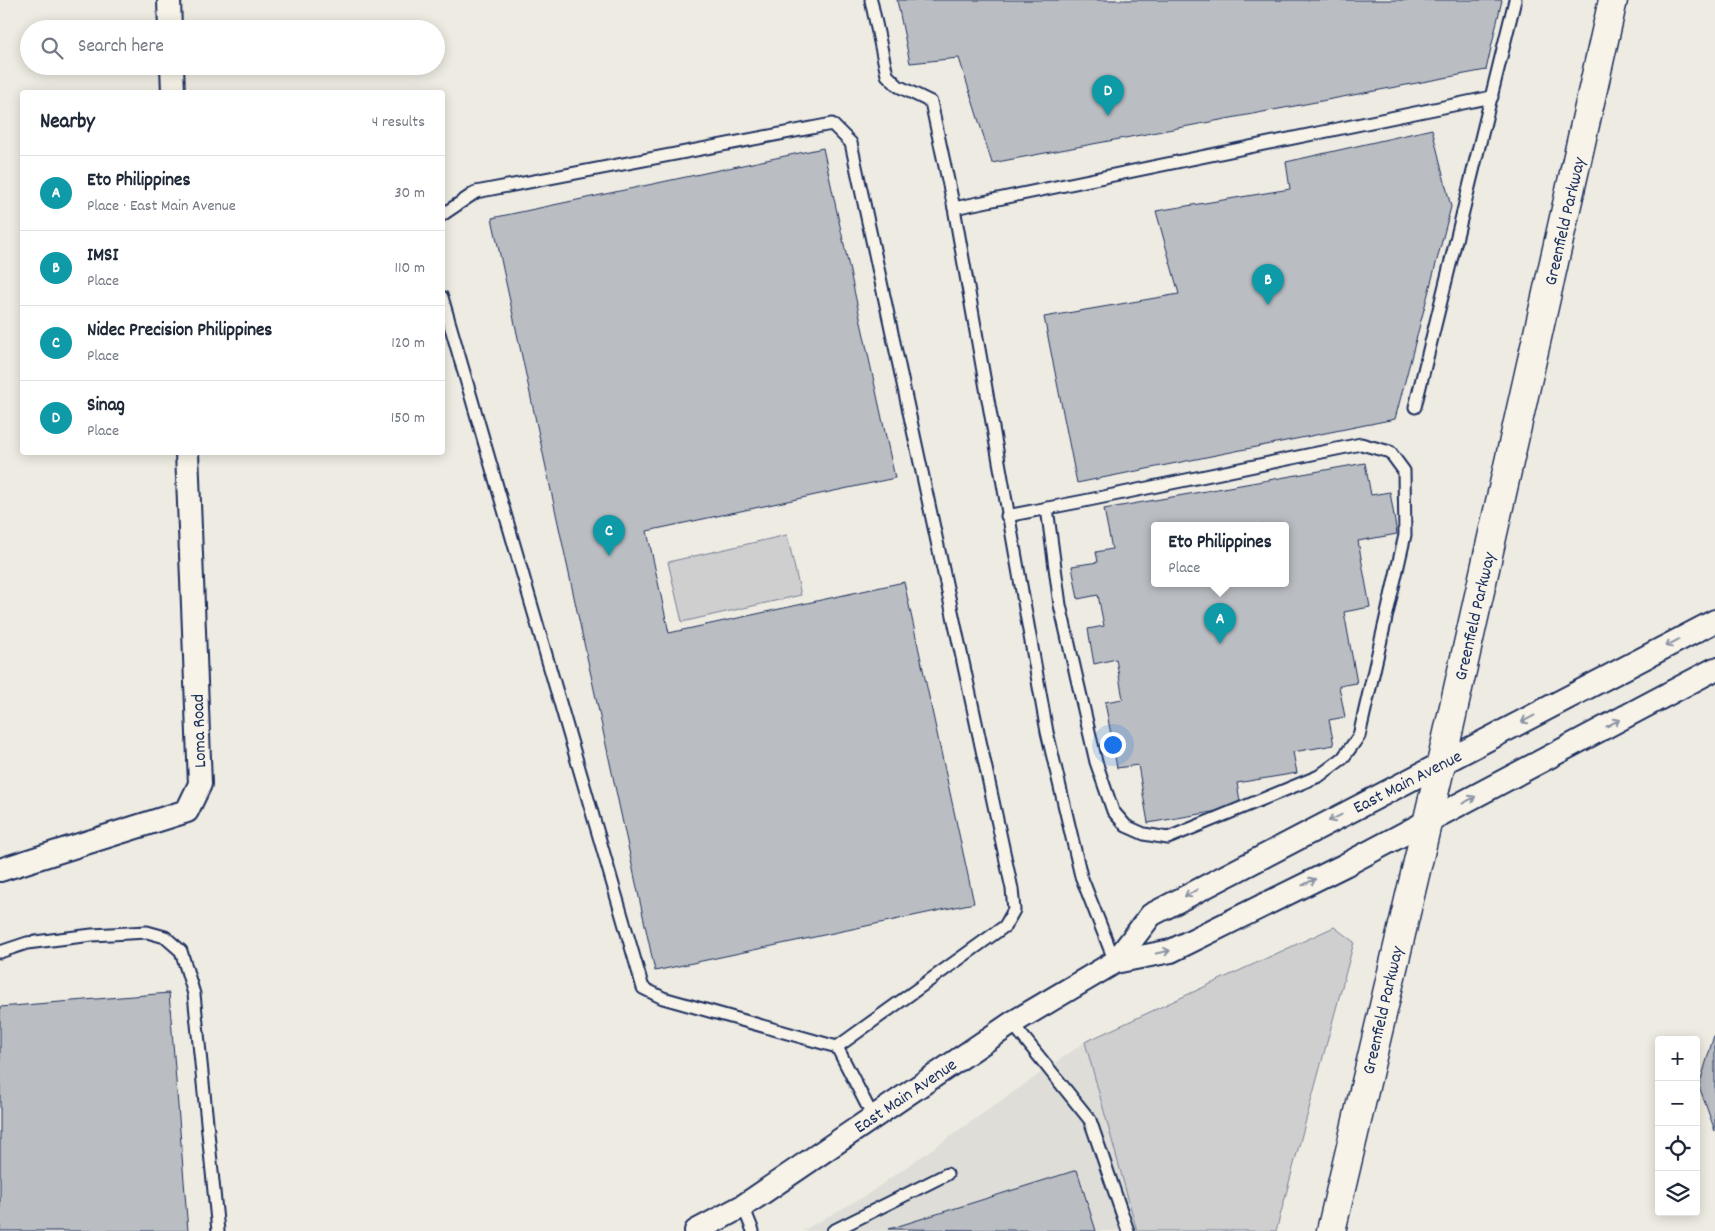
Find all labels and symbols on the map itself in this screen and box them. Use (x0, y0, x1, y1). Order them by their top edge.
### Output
pin: D (1092, 75, 1124, 116)
street label: Greenfield Parkway (1540, 154, 1594, 288)
pin: B (1252, 264, 1284, 305)
pin: C (593, 515, 625, 556)
street label: Greenfield Parkway (1450, 549, 1504, 683)
pin: A (1204, 603, 1236, 644)
one-way arrow (1665, 639, 1680, 649)
street label: Loma Road (187, 694, 214, 768)
one-way arrow (1521, 715, 1536, 724)
one-way arrow (1605, 718, 1620, 728)
your location (1100, 732, 1126, 758)
street label: East Main Avenue (1349, 745, 1467, 821)
one-way arrow (1462, 795, 1477, 805)
one-way arrow (1327, 813, 1342, 823)
one-way arrow (1302, 877, 1317, 887)
one-way arrow (1183, 888, 1198, 898)
street label: Greenfield Parkway (1358, 943, 1412, 1077)
one-way arrow (1155, 947, 1171, 956)
street label: East Main Avenue (850, 1053, 963, 1141)

